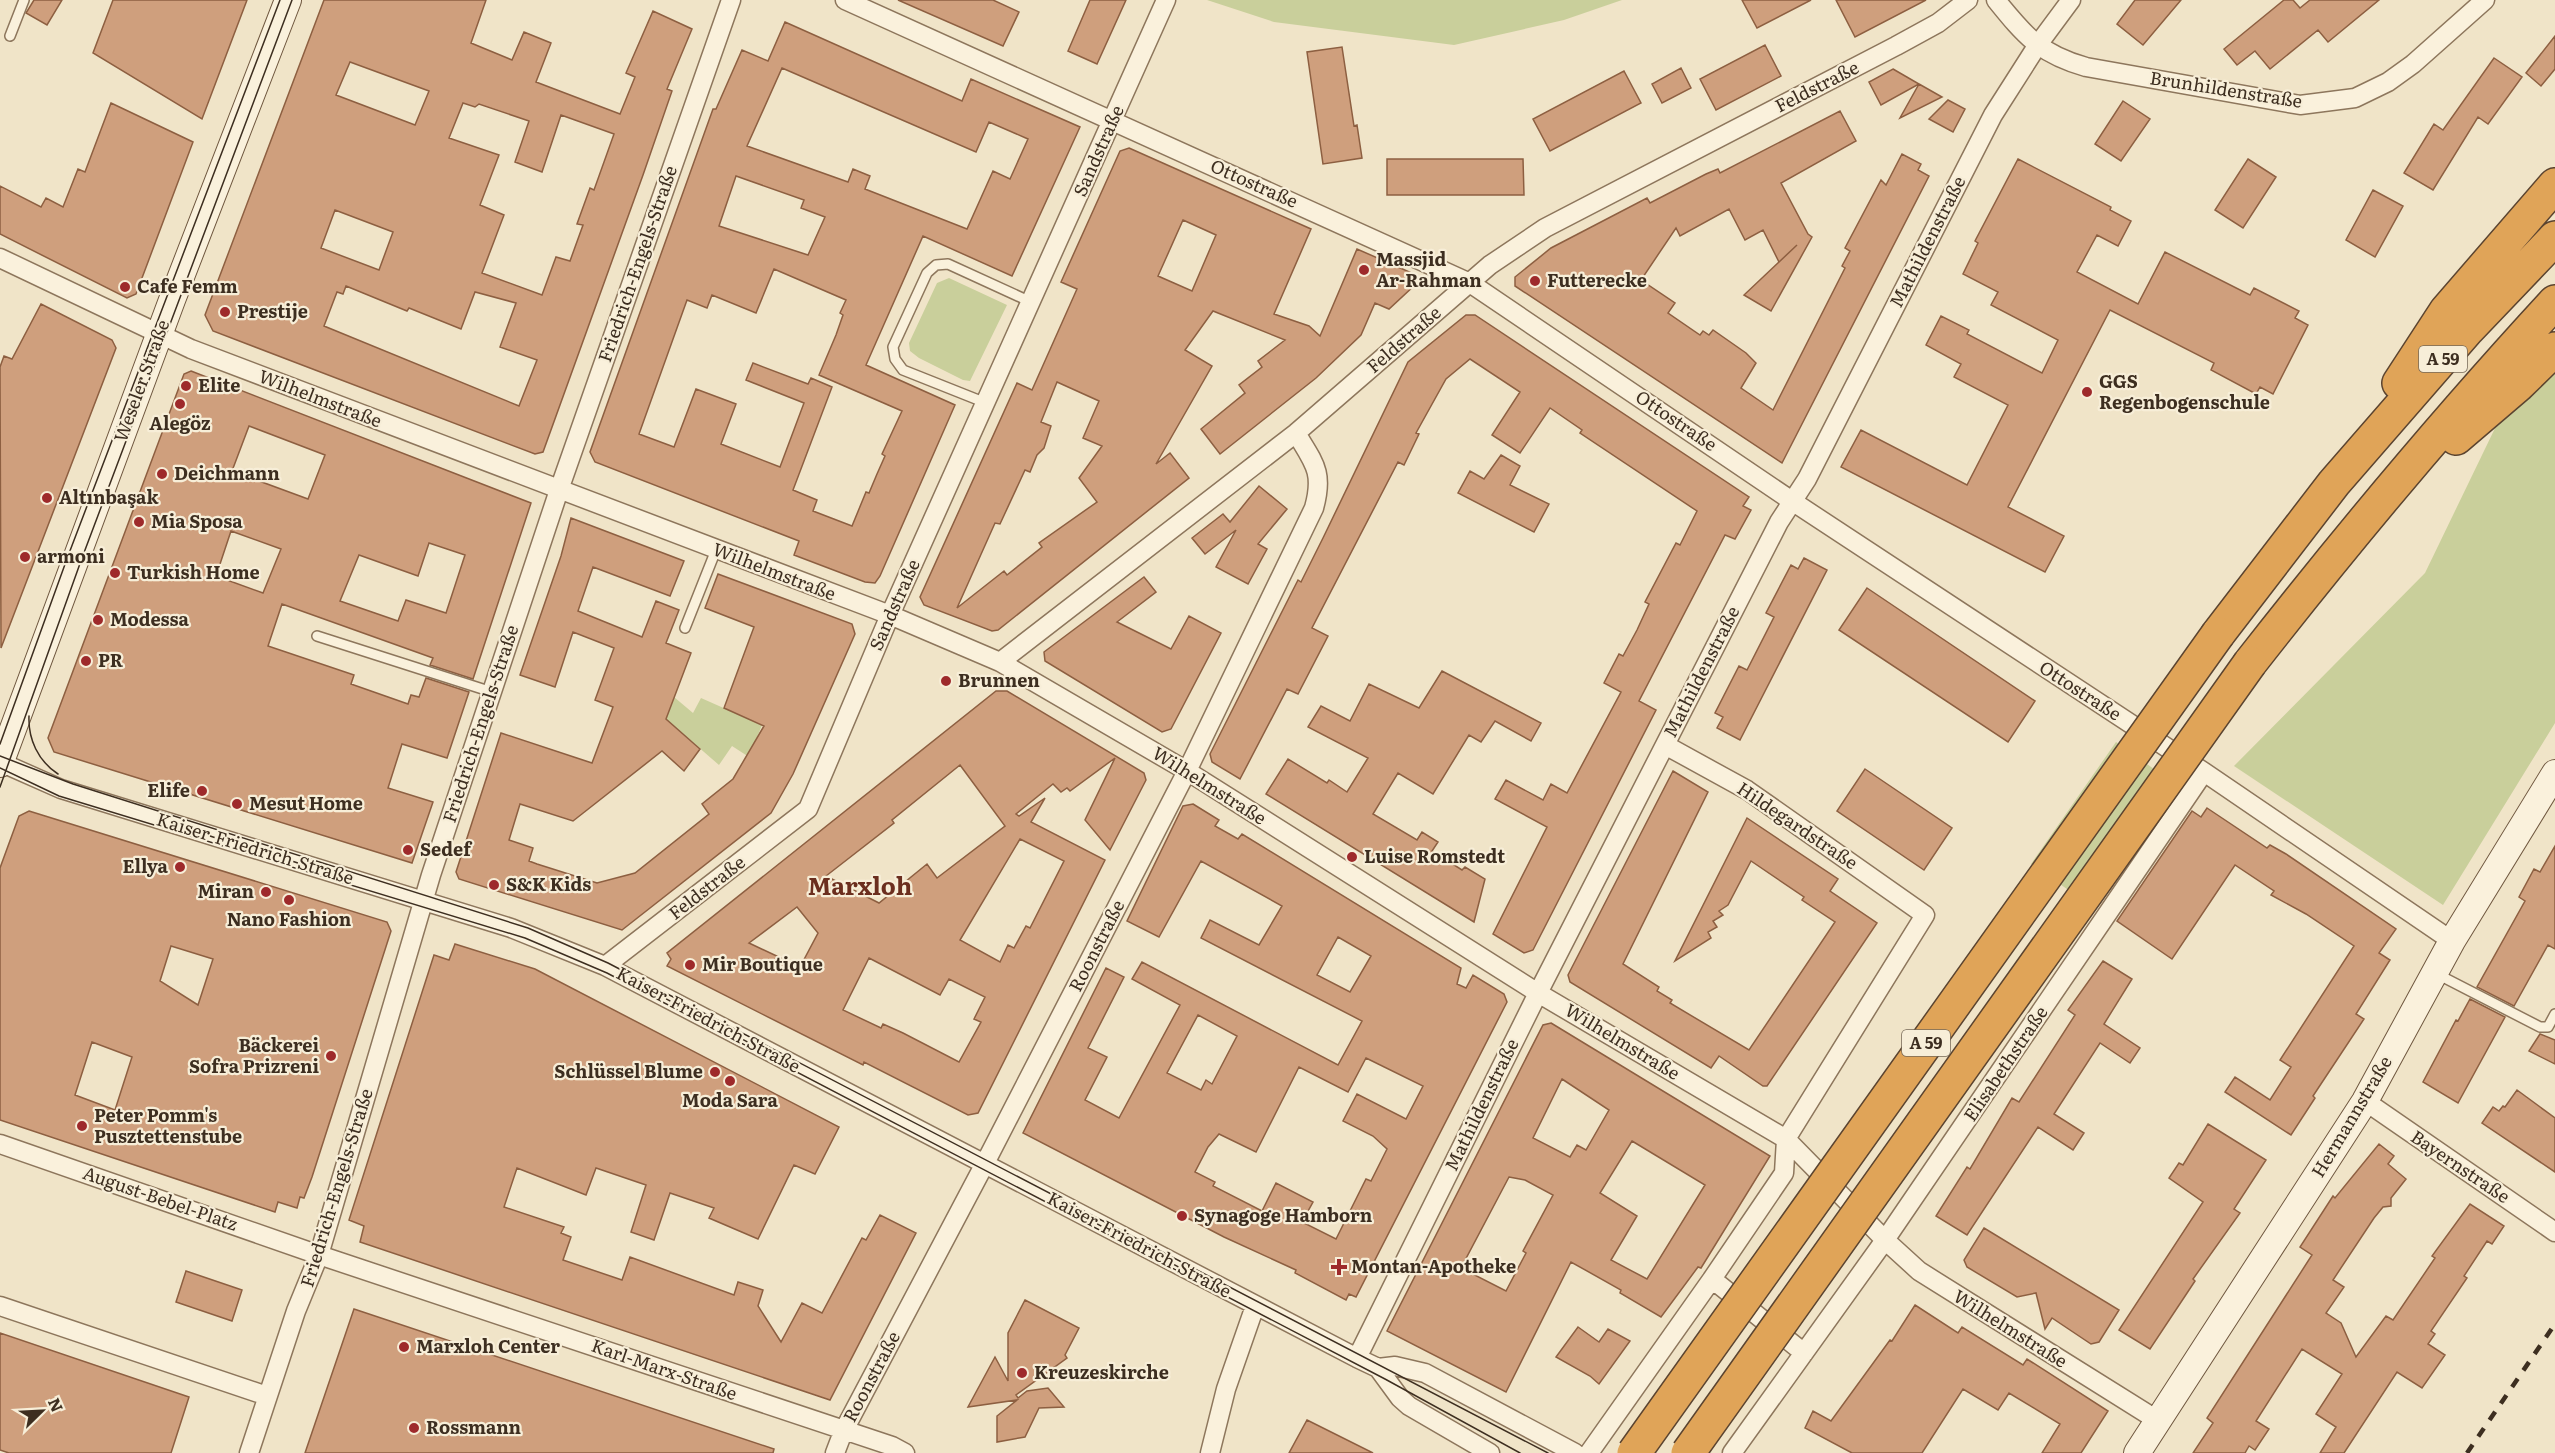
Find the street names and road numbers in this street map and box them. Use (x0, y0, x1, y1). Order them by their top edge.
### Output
street label: Feldstraße (1770, 53, 1863, 118)
street label: Brunhildenstraße (2148, 63, 2304, 114)
street label: Sandstraße (1065, 100, 1130, 200)
street label: Ottostraße (1207, 151, 1303, 214)
street label: Friedrich-Engels-Straße (590, 161, 683, 366)
street label: Mathildenstraße (1882, 171, 1971, 312)
street label: Feldstraße (1360, 299, 1446, 379)
street label: Weseler Straße (106, 315, 175, 446)
road number: A 59 (2419, 346, 2467, 372)
street label: Wilhelmstraße (255, 362, 386, 433)
street label: Ottostraße (1631, 383, 1723, 457)
street label: Wilhelmstraße (709, 535, 840, 606)
street label: Sandstraße (861, 554, 926, 654)
street label: Mathildenstraße (1656, 601, 1745, 742)
street label: Friedrich-Engels-Straße (435, 621, 524, 826)
street label: Ottostraße (2034, 653, 2127, 726)
street label: Wilhelmstraße (1148, 739, 1272, 831)
street label: Hildegardstraße (1732, 774, 1864, 875)
street label: Kaiser-Friedrich-Straße (153, 805, 357, 890)
street label: Feldstraße (662, 848, 750, 925)
street label: Roonstraße (1061, 895, 1130, 996)
street label: Kaiser-Friedrich-Straße (612, 959, 806, 1079)
street label: Wilhelmstraße (1560, 996, 1685, 1086)
street label: Elisabethstraße (1956, 1000, 2054, 1126)
road number: A 59 (1902, 1030, 1950, 1056)
street label: Mathildenstraße (1437, 1034, 1524, 1175)
street label: Hermannstraße (2304, 1050, 2398, 1182)
street label: Friedrich-Engels-Straße (292, 1085, 379, 1290)
street label: Bayernstraße (2406, 1123, 2516, 1209)
street label: August-Bebel-Platz (79, 1158, 242, 1237)
street label: Kaiser-Friedrich-Straße (1043, 1184, 1237, 1304)
street label: Wilhelmstraße (1949, 1282, 2073, 1374)
street label: Roonstraße (835, 1326, 906, 1427)
street label: Karl-Marx-Straße (588, 1331, 741, 1406)

